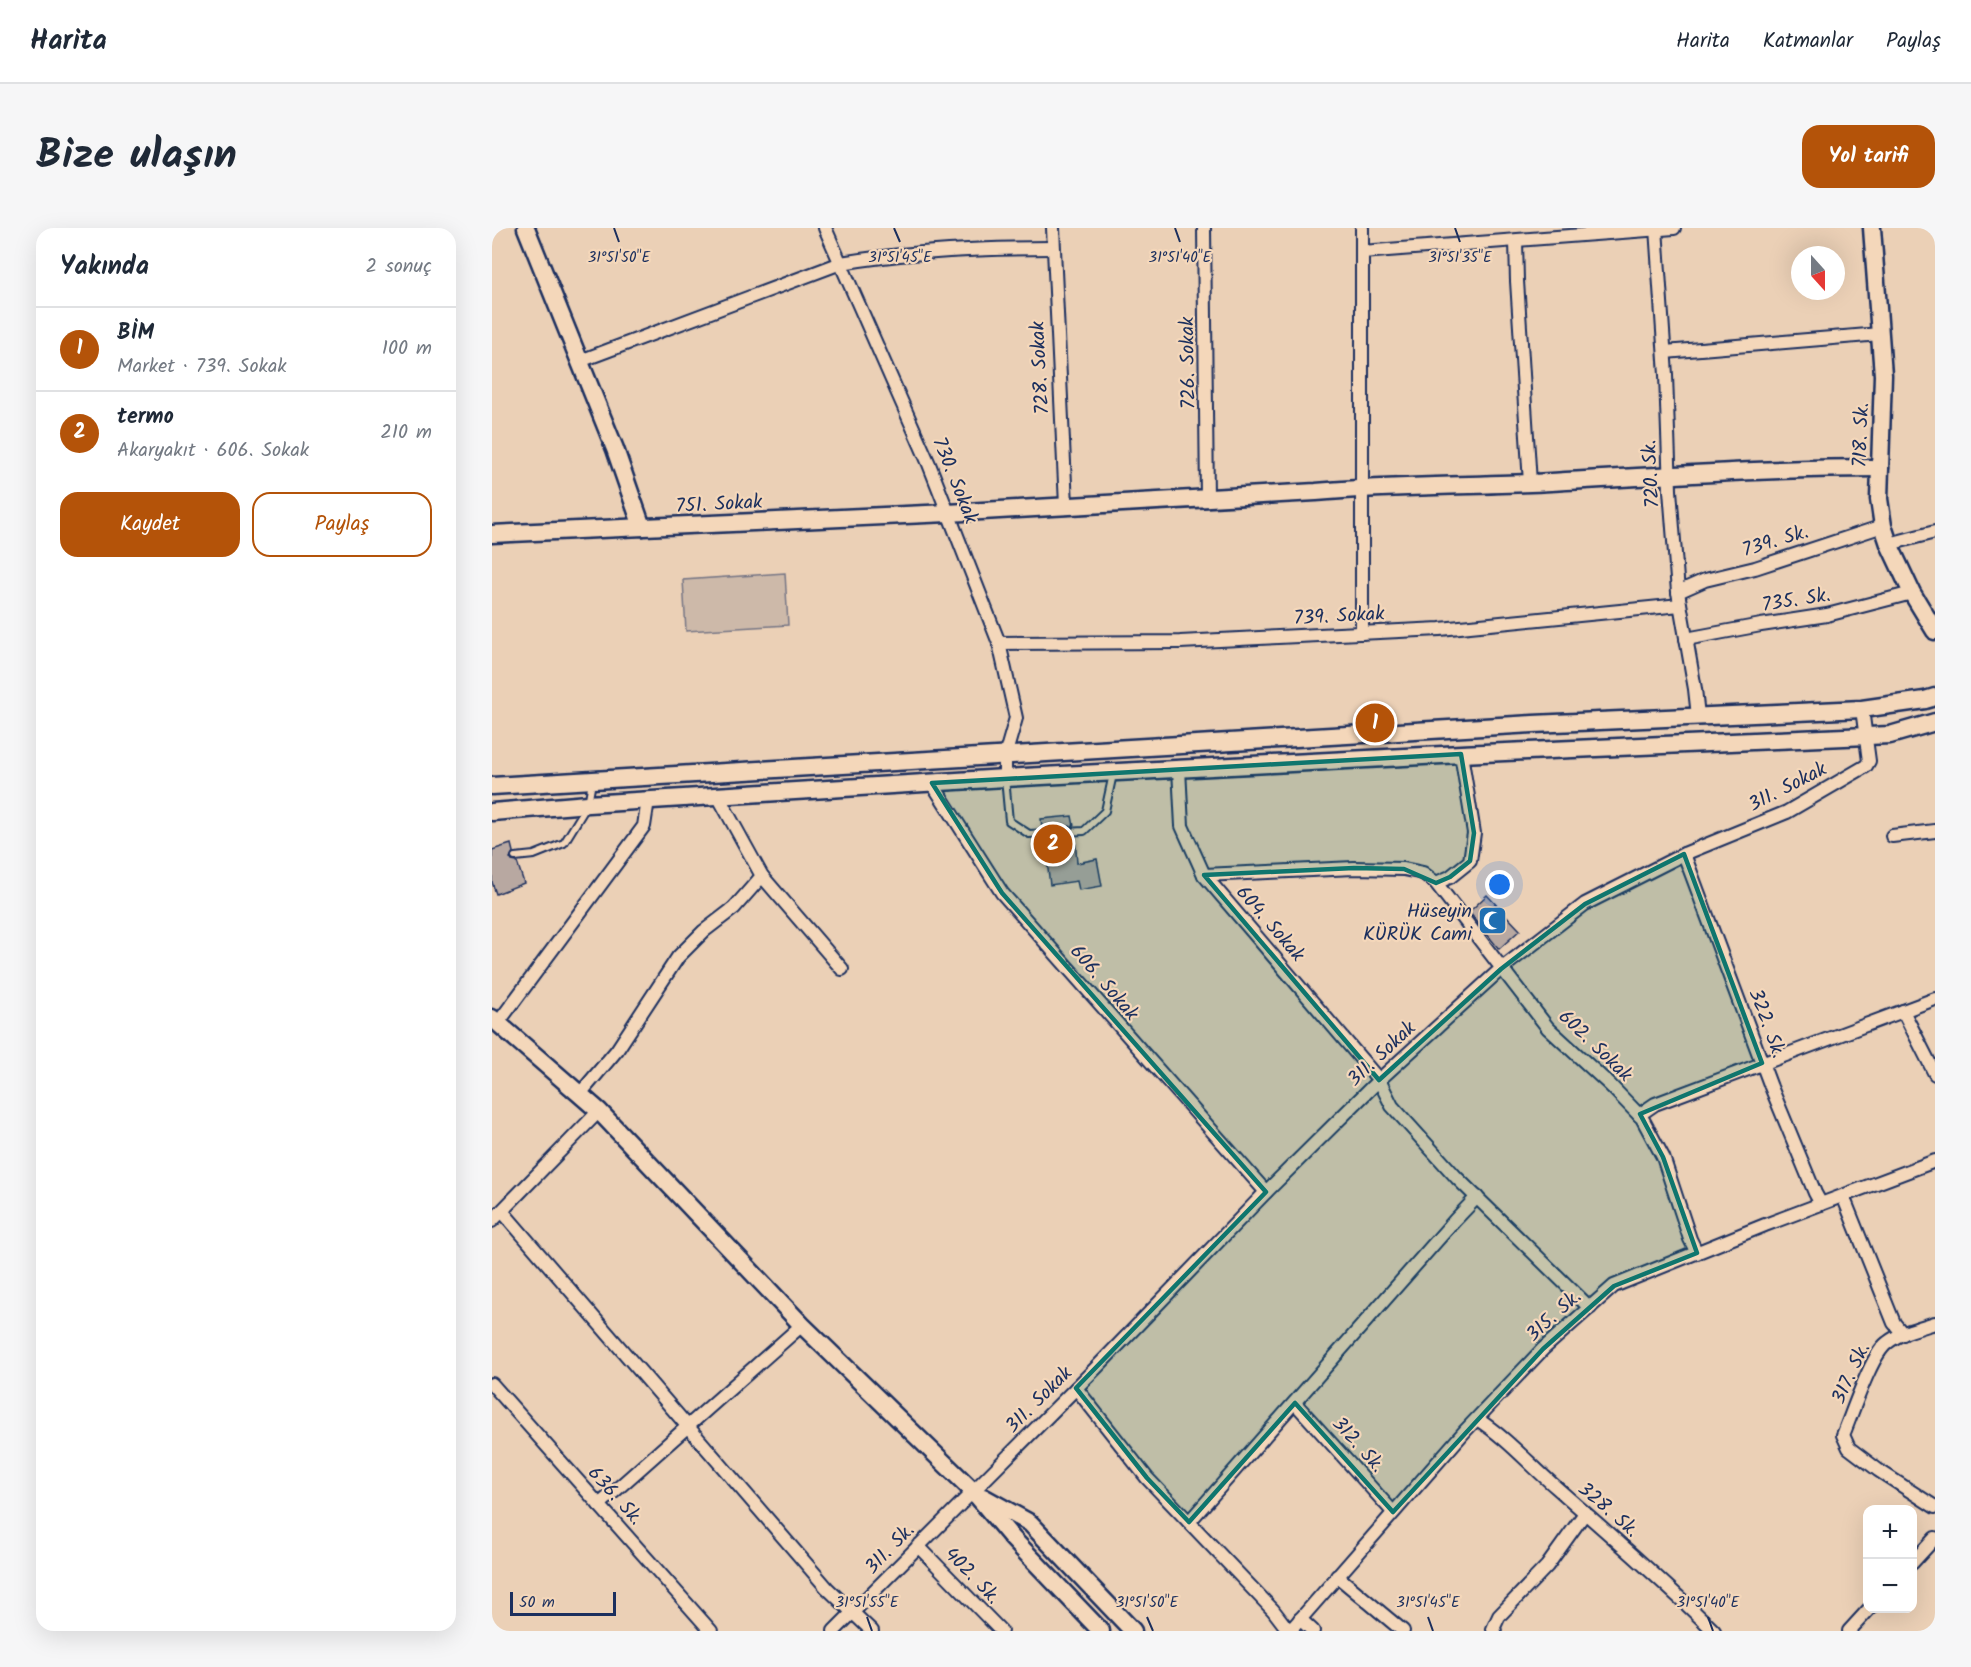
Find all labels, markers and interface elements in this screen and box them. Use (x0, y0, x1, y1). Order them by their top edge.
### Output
text: Harita (30, 19, 107, 64)
text: Harita (1676, 25, 1730, 58)
text: Katmanlar (1763, 25, 1853, 58)
text: Paylaş (1886, 25, 1941, 58)
text: Bize ulaşın (36, 123, 237, 190)
button: Yol tarifi (1802, 125, 1935, 188)
text: Yakında (60, 246, 149, 288)
text: 31°51'50"E (588, 246, 652, 270)
text: 31°51'45"E (868, 246, 933, 270)
text: 31°51'40"E (1149, 246, 1213, 270)
text: 31°51'35"E (1428, 246, 1493, 270)
north arrow (1791, 246, 1845, 300)
text: 2 sonuç (366, 251, 432, 283)
text: BİM (117, 316, 154, 351)
street label: 726. Sokak (1172, 316, 1206, 410)
street label: 728. Sokak (1023, 320, 1059, 415)
text: 1 (76, 333, 83, 365)
text: 100 m (382, 333, 432, 365)
text: Market · 739. Sokak (117, 351, 287, 383)
text: termo (117, 400, 174, 435)
street label: 718. Sk. (1845, 402, 1879, 468)
text: 2 (74, 417, 85, 449)
text: 210 m (380, 417, 432, 449)
street label: 730. Sokak (922, 432, 986, 530)
text: Akaryakıt · 606. Sokak (117, 435, 309, 467)
street label: 720. Sk. (1634, 439, 1670, 509)
street label: 751. Sokak (675, 487, 764, 523)
button: Kaydet (60, 492, 240, 557)
button: Paylaş (252, 492, 432, 557)
street label: 739. Sk. (1738, 517, 1813, 567)
street label: 735. Sk. (1760, 580, 1833, 622)
street label: 739. Sokak (1293, 599, 1386, 635)
pin: 1 (1356, 700, 1394, 746)
street label: 311. Sokak (1743, 754, 1833, 821)
pin: 2 (1034, 822, 1072, 866)
your location (1485, 870, 1514, 899)
street label: 604. Sokak (1227, 879, 1312, 970)
place label: Hüseyin KÜRÜK Cami (1363, 896, 1473, 951)
mosque icon: Hüseyin KÜRÜK Cami (1477, 905, 1509, 937)
street label: 606. Sokak (1061, 938, 1146, 1029)
street label: 322. Sk. (1739, 984, 1793, 1063)
street label: 602. Sokak (1550, 1003, 1640, 1091)
street label: 311. Sokak (1341, 1014, 1425, 1095)
street label: 315. Sk. (1519, 1283, 1590, 1350)
street label: 317. Sk. (1824, 1338, 1880, 1410)
street label: 311. Sokak (998, 1359, 1081, 1442)
street label: 312. Sk. (1323, 1410, 1392, 1481)
street label: 636. Sk. (579, 1459, 650, 1533)
street label: 328. Sk. (1570, 1475, 1646, 1546)
map controls (1863, 1505, 1917, 1613)
button: + (1863, 1505, 1917, 1559)
street label: 311. Sk. (858, 1516, 923, 1583)
street label: 402. Sk. (936, 1540, 1007, 1613)
button: − (1863, 1559, 1917, 1613)
scale bar (510, 1589, 616, 1616)
text: 50 m (519, 1590, 555, 1615)
text: 31°51'55"E (835, 1591, 900, 1615)
text: 31°51'50"E (1116, 1591, 1180, 1615)
text: 31°51'45"E (1396, 1591, 1461, 1615)
text: 31°51'40"E (1677, 1591, 1741, 1615)

